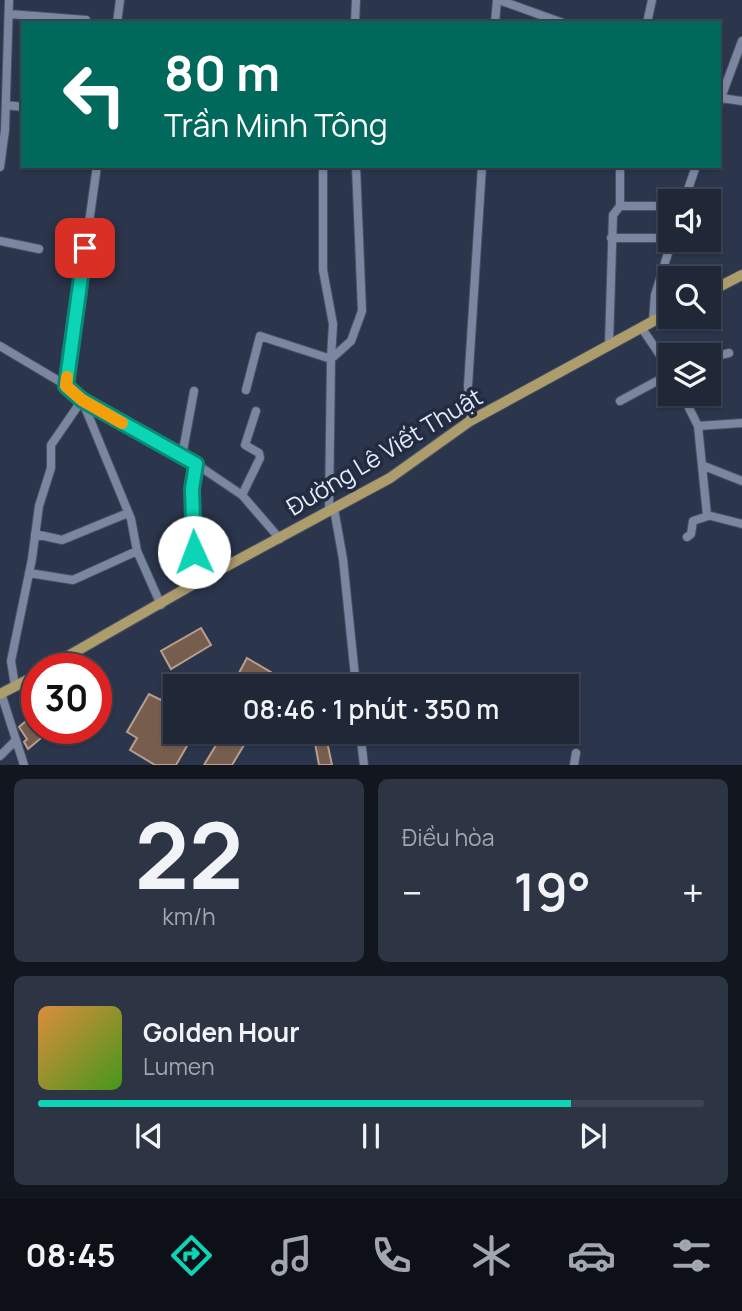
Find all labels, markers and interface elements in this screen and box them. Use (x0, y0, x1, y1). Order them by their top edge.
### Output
text: 80 m (164, 39, 280, 106)
icon: left (49, 49, 140, 140)
text: Trần Minh Tông (164, 103, 388, 147)
map controls (658, 189, 721, 406)
button: sound (658, 189, 721, 252)
pin (55, 218, 115, 278)
icon: arrive (66, 229, 104, 267)
button: search (658, 266, 721, 329)
button: layers (658, 343, 721, 406)
street label: Đường Lê Viết Thuật (280, 379, 488, 523)
position arrow (157, 515, 231, 589)
speed limit sign: 30 (21, 653, 112, 744)
text: 08:46 · 1 phút · 350 m (243, 691, 499, 727)
text: 22 (135, 792, 243, 916)
text: Điều hòa (402, 821, 494, 853)
text: 19° (513, 856, 591, 927)
text: − (402, 866, 423, 918)
text: + (682, 866, 704, 918)
text: km/h (162, 900, 216, 932)
text: Golden Hour (143, 1014, 300, 1050)
text: Lumen (143, 1050, 215, 1082)
icon: previous (130, 1117, 168, 1155)
icon: pause (352, 1117, 390, 1155)
icon: next (574, 1117, 612, 1155)
icon: directions (167, 1231, 216, 1280)
icon: music (267, 1231, 316, 1280)
icon: phone (367, 1231, 416, 1280)
icon: climate (467, 1231, 516, 1280)
icon: car (567, 1231, 616, 1280)
icon: filters (667, 1231, 716, 1280)
text: 08:45 (26, 1233, 115, 1277)

